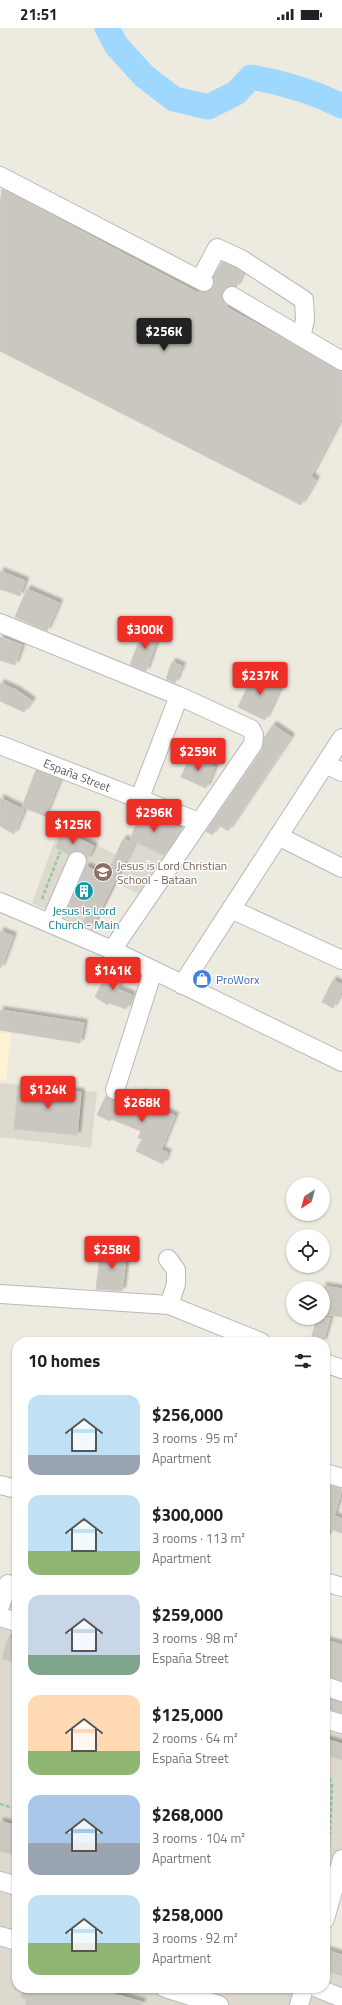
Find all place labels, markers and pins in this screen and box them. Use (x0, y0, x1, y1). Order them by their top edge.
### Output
pin: $256K (136, 318, 192, 352)
pin: $300K (117, 616, 173, 650)
pin: $237K (232, 662, 288, 696)
pin: $259K (170, 738, 226, 772)
pin: $296K (126, 799, 182, 833)
pin: $125K (45, 811, 101, 845)
place label: Jesus is Lord Christian School - Bataan (117, 856, 227, 889)
school or university icon: Jesus is Lord Christian School - Bataan (92, 861, 114, 883)
building icon: Jesus Is Lord Church - Main (73, 880, 95, 902)
place label: Jesus Is Lord Church - Main (49, 901, 119, 934)
pin: $141K (85, 957, 141, 991)
shop icon: ProWorx (191, 968, 213, 990)
place label: ProWorx (216, 970, 260, 989)
pin: $124K (20, 1076, 76, 1110)
pin: $268K (114, 1089, 170, 1123)
pin: $258K (84, 1236, 140, 1270)

